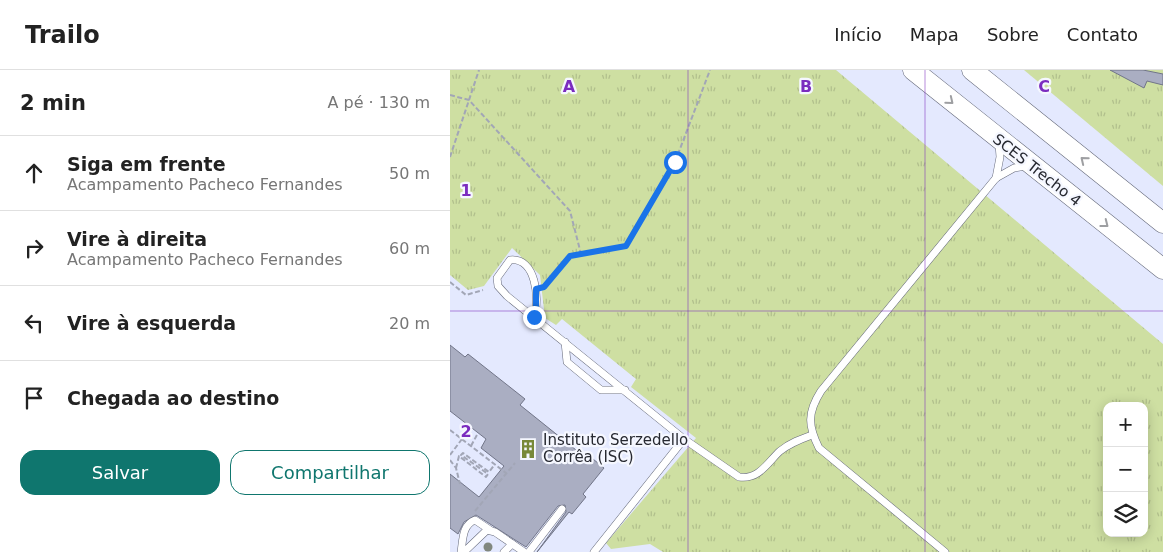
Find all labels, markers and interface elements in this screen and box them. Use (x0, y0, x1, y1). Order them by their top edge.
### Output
text: Trailo (25, 21, 100, 49)
text: Início (834, 24, 882, 45)
text: Mapa (910, 24, 959, 45)
text: Sobre (987, 24, 1039, 45)
text: Contato (1067, 24, 1138, 45)
text: A (563, 77, 576, 96)
text: B (800, 77, 812, 96)
text: C (1038, 77, 1050, 96)
text: 2 min (20, 91, 86, 115)
text: A pé · 130 m (328, 93, 430, 112)
one-way arrow (945, 95, 954, 104)
street label: SCES Trecho 4 (989, 130, 1085, 210)
route start (664, 151, 687, 174)
text: Siga em frente (67, 153, 226, 175)
one-way arrow (1081, 157, 1090, 165)
icon: ahead (20, 159, 48, 187)
text: 50 m (389, 164, 430, 183)
text: Acampamento Pacheco Fernandes (67, 175, 343, 194)
text: 1 (460, 181, 472, 200)
one-way arrow (1099, 218, 1108, 226)
text: Vire à direita (67, 228, 207, 250)
icon: right (20, 234, 48, 262)
text: 60 m (389, 239, 430, 258)
text: Acampamento Pacheco Fernandes (67, 250, 343, 269)
route end (523, 306, 546, 329)
icon: left (20, 309, 48, 337)
text: Vire à esquerda (67, 312, 236, 334)
text: 20 m (389, 314, 430, 333)
icon: arrive (20, 384, 48, 412)
text: Chegada ao destino (67, 387, 279, 409)
map controls (1103, 402, 1148, 537)
button: + (1103, 402, 1148, 447)
text: 2 (460, 422, 472, 441)
place label: Instituto Serzedello Corrêa (ISC) (543, 431, 688, 466)
building icon: Instituto Serzedello Corrêa (ISC) (517, 438, 539, 460)
button: − (1103, 447, 1148, 492)
button: Salvar (20, 450, 220, 495)
button: Compartilhar (230, 450, 430, 495)
button: layers (1103, 492, 1148, 537)

